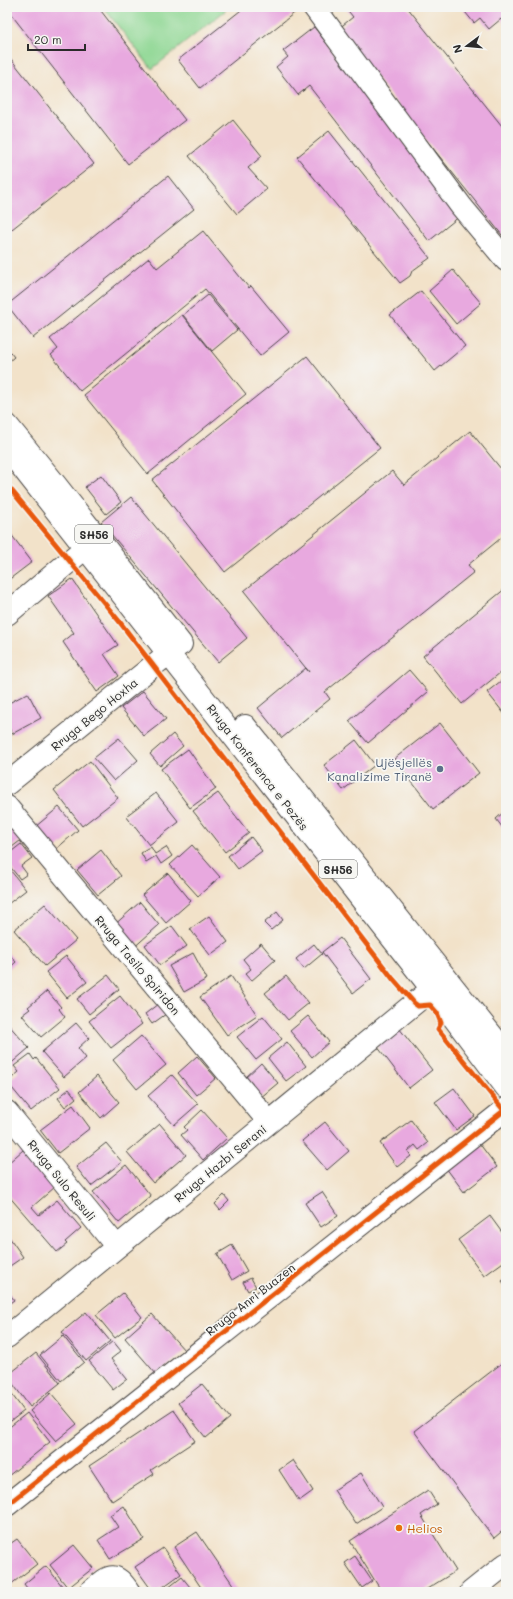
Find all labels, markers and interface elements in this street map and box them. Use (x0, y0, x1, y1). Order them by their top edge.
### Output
scale bar (28, 26, 85, 52)
north arrow (447, 26, 487, 66)
text: 20 m (34, 31, 62, 47)
text: N (449, 43, 465, 55)
road number: SH56 (75, 525, 113, 543)
street label: Rruga Bego Hoxha (47, 674, 141, 754)
street label: Rruga Konferenca e Pezës (204, 700, 313, 834)
place label: Ujësjellës Kanalizime Tiranë (327, 754, 432, 784)
marker: Ujësjellës Kanalizime Tiranë (435, 764, 445, 774)
road number: SH56 (319, 860, 357, 878)
street label: Rruga Tasilo Spiridon (92, 912, 184, 1018)
street label: Rruga Hazbi Serani (171, 1121, 269, 1205)
street label: Rruga Sulo Resuli (24, 1136, 100, 1224)
street label: Rruga Anri Buazen (202, 1259, 298, 1339)
place label: Helios (407, 1520, 443, 1536)
marker: Helios (394, 1523, 404, 1533)

